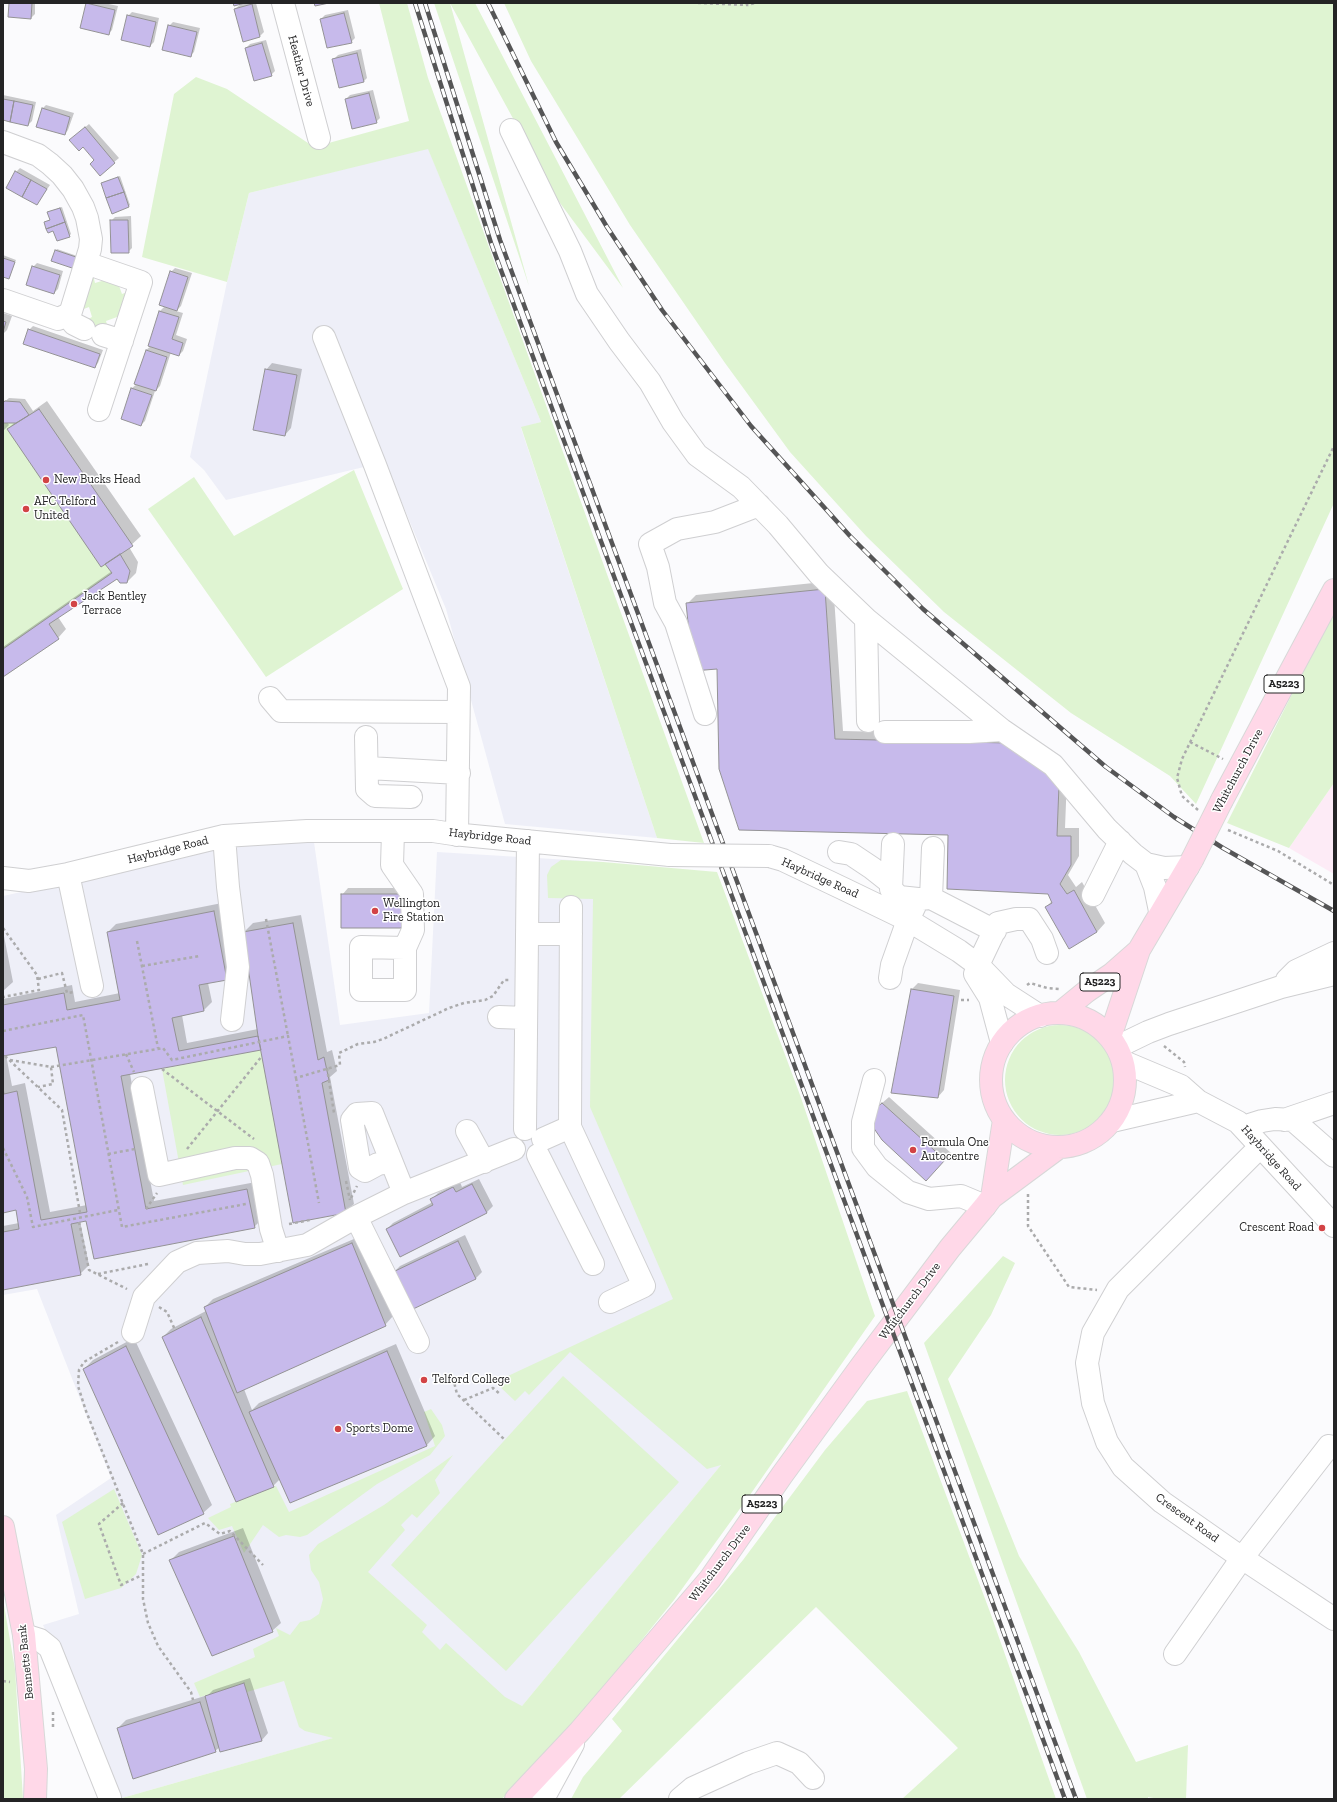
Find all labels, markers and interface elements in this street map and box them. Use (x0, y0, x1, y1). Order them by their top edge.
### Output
street label: Heather Drive (285, 34, 317, 108)
place label: New Bucks Head (54, 473, 141, 487)
marker: New Bucks Head (41, 475, 51, 485)
place label: AFC Telford United (34, 495, 96, 523)
marker: AFC Telford United (21, 504, 31, 514)
place label: Jack Bentley Terrace (82, 590, 146, 618)
marker: Jack Bentley Terrace (69, 599, 79, 609)
road number: A5223 (1264, 675, 1304, 693)
street label: Whitchurch Drive (1210, 727, 1266, 815)
street label: Haybridge Road (448, 826, 532, 848)
street label: Haybridge Road (126, 833, 210, 867)
street label: Haybridge Road (779, 855, 861, 901)
place label: Wellington Fire Station (383, 897, 444, 925)
marker: Wellington Fire Station (370, 906, 380, 916)
road number: A5223 (1080, 973, 1120, 991)
street label: Haybridge Road (1238, 1122, 1304, 1194)
place label: Formula One Autocentre (921, 1136, 989, 1164)
marker: Formula One Autocentre (908, 1145, 918, 1155)
place label: Crescent Road (1239, 1221, 1314, 1235)
marker: Crescent Road (1317, 1223, 1327, 1233)
street label: Whitchurch Drive (876, 1260, 944, 1342)
place label: Telford College (432, 1373, 510, 1387)
marker: Telford College (419, 1375, 429, 1385)
place label: Sports Dome (346, 1422, 413, 1436)
marker: Sports Dome (333, 1424, 343, 1434)
street label: Crescent Road (1153, 1490, 1221, 1546)
road number: A5223 (742, 1495, 782, 1513)
street label: Whitchurch Drive (686, 1522, 754, 1604)
street label: Bennetts Bank (15, 1624, 37, 1700)

